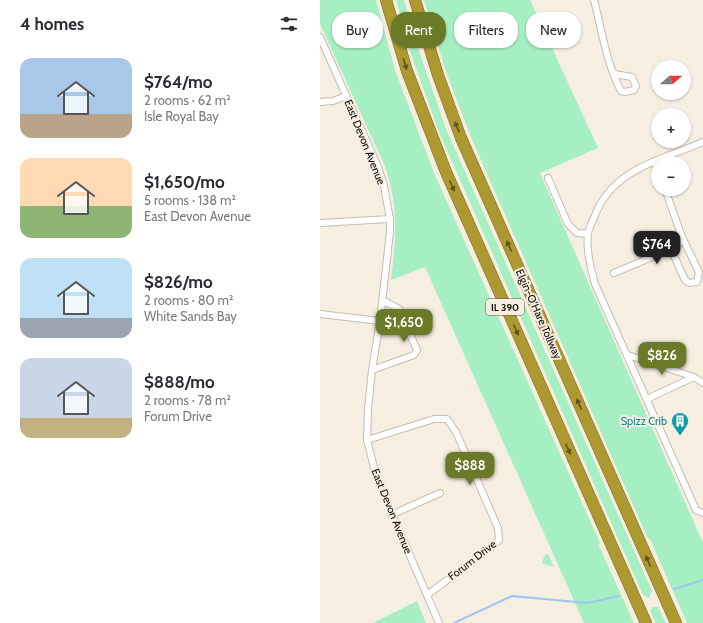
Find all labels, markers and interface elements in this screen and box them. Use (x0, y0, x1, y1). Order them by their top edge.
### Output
chip: Buy (332, 12, 383, 48)
chip: Rent (391, 12, 446, 48)
chip: Filters (454, 12, 518, 48)
chip: New (526, 12, 581, 48)
icon: filters (278, 13, 300, 35)
text: 4 homes (20, 14, 84, 34)
one-way arrow (402, 59, 408, 71)
north arrow (651, 60, 691, 100)
map controls (651, 60, 691, 196)
text: $764/mo (144, 72, 212, 92)
icon: home (52, 74, 100, 122)
text: 2 rooms · 62 m² (144, 92, 231, 108)
street label: East Devon Avenue (342, 97, 389, 187)
text: Isle Royal Bay (144, 108, 219, 124)
button: + (651, 108, 691, 148)
one-way arrow (454, 121, 460, 133)
button: − (651, 156, 691, 196)
text: $1,650/mo (144, 172, 225, 192)
icon: home (52, 174, 100, 222)
one-way arrow (449, 180, 455, 191)
text: 5 rooms · 138 m² (144, 192, 236, 208)
text: East Devon Avenue (144, 208, 251, 224)
pin: $764 (633, 231, 681, 265)
text: $764 (642, 236, 672, 252)
one-way arrow (506, 240, 512, 252)
street label: Elgin-O'Hare Tollway (513, 267, 565, 362)
text: $826/mo (144, 272, 213, 292)
icon: home (52, 274, 100, 322)
text: 2 rooms · 80 m² (144, 292, 233, 308)
road number: IL 390 (486, 299, 524, 315)
text: White Sands Bay (144, 308, 237, 324)
pin: $1,650 (371, 309, 437, 343)
text: $1,650 (385, 314, 423, 330)
one-way arrow (513, 324, 519, 336)
pin: $826 (638, 342, 686, 376)
text: $826 (647, 347, 677, 363)
text: $888/mo (144, 372, 215, 392)
icon: home (52, 374, 100, 422)
text: 2 rooms · 78 m² (144, 392, 231, 408)
one-way arrow (576, 398, 582, 409)
text: Forum Drive (144, 408, 212, 424)
building icon: Spizz Crib (670, 411, 690, 436)
place label: Spizz Crib (621, 414, 667, 428)
one-way arrow (566, 443, 572, 455)
pin: $888 (446, 452, 494, 486)
text: $888 (454, 457, 486, 473)
street label: East Devon Avenue (369, 466, 416, 556)
street label: Forum Drive (445, 537, 499, 583)
one-way arrow (645, 555, 652, 567)

